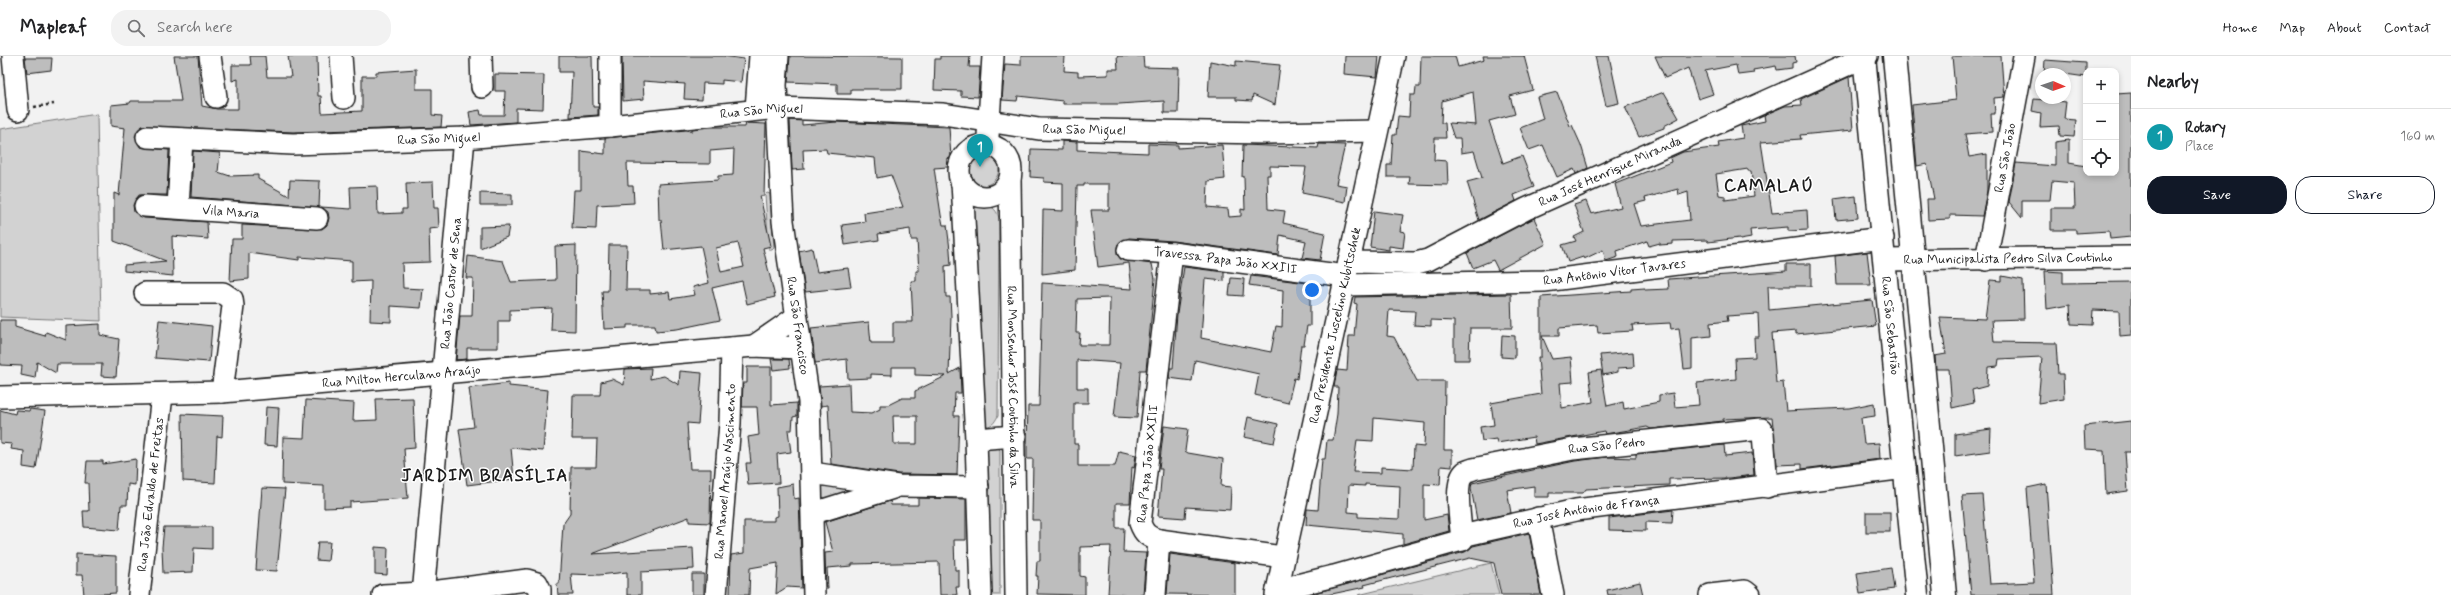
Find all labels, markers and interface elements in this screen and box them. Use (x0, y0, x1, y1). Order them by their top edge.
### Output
search box (111, 10, 391, 46)
text: Mapleaf (20, 15, 87, 40)
icon: search (125, 17, 147, 39)
text: Search here (157, 18, 233, 38)
text: Home (2223, 19, 2257, 37)
text: Map (2279, 19, 2305, 37)
text: About (2327, 19, 2362, 37)
text: Contact (2384, 19, 2431, 37)
north arrow (2035, 68, 2071, 104)
map controls (2083, 68, 2119, 176)
button: + (2083, 68, 2119, 104)
text: Nearby (2147, 71, 2199, 93)
street label: Rua São Miguel (719, 99, 803, 123)
button: − (2083, 104, 2119, 140)
text: Rotary (2185, 118, 2226, 138)
street label: Rua São Miguel (1042, 121, 1126, 141)
street label: Rua São João (1990, 121, 2020, 194)
street label: Rua São Miguel (397, 128, 481, 149)
text: 1 (2157, 128, 2163, 145)
text: 160 m (2400, 128, 2435, 145)
street label: Rua José Henrique Miranda (1536, 132, 1685, 211)
pin: 1 (967, 134, 993, 167)
text: Place (2185, 138, 2214, 155)
button: locate (2083, 140, 2119, 176)
district label: CAMALAÚ (1724, 175, 1814, 197)
button: Save (2147, 176, 2287, 214)
button: Share (2295, 176, 2435, 214)
street label: Vila Maria (202, 202, 260, 222)
street label: Rua João Castor de Sena (437, 216, 465, 350)
street label: Rua Presidente Juscelino Kubitschek (1305, 225, 1365, 425)
street label: Travessa Papa João XXIII (1153, 243, 1298, 278)
street label: Rua Municipalista Pedro Silva Coutinho (1903, 249, 2113, 268)
street label: Rua Antônio Vitor Tavares (1542, 255, 1687, 290)
street label: Rua São Francisco (783, 275, 814, 376)
street label: Rua São Sebastião (1877, 276, 1904, 376)
your location (1302, 280, 1322, 300)
street label: Rua Monsenhor José Coutinho da Silva (1003, 286, 1023, 489)
street label: Rua Milton Herculano Araújo (321, 361, 482, 392)
street label: Rua Manoel Araújo Nascimento (710, 383, 740, 560)
street label: Rua Papa João XXIII (1133, 404, 1163, 524)
street label: Rua João Edvaldo de Freitas (133, 416, 168, 573)
street label: Rua São Pedro (1567, 433, 1646, 458)
district label: JARDIM BRASÍLIA (402, 464, 568, 487)
street label: Rua José Antônio de França (1512, 491, 1661, 533)

